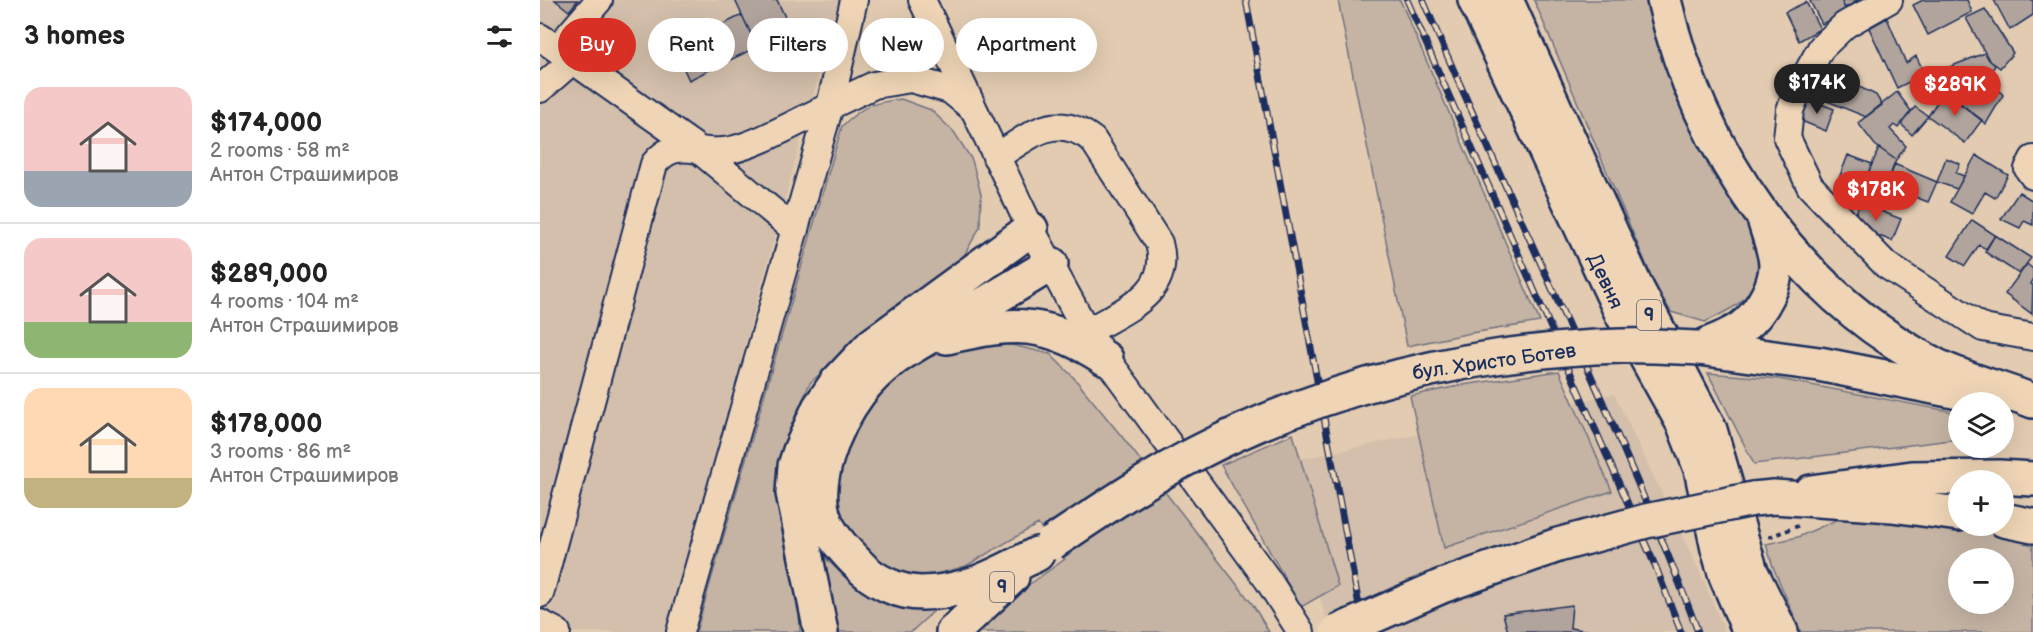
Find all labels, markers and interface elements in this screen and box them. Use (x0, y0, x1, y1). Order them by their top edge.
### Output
chip: Buy (558, 18, 636, 72)
chip: Rent (648, 18, 735, 72)
chip: Filters (747, 18, 848, 72)
chip: New (860, 18, 944, 72)
chip: Apartment (956, 18, 1097, 72)
icon: filters (483, 20, 516, 53)
text: 3 homes (24, 21, 125, 52)
pin: $174K (1775, 64, 1859, 115)
pin: $289K (1913, 66, 1997, 117)
text: $174K (1788, 71, 1846, 95)
text: $289K (1924, 73, 1986, 97)
text: $174,000 (210, 108, 322, 139)
icon: home (72, 111, 144, 183)
text: 2 rooms · 58 m² (210, 139, 350, 163)
text: Антон Страшимиров (210, 163, 399, 187)
pin: $178K (1834, 171, 1918, 222)
text: $178K (1847, 178, 1905, 202)
street label: Девня (1582, 250, 1628, 313)
text: $289,000 (210, 259, 328, 290)
icon: home (72, 262, 144, 334)
text: 4 rooms · 104 m² (210, 290, 359, 314)
road number: 9 (1637, 300, 1661, 330)
text: Антон Страшимиров (210, 314, 399, 338)
street label: бул. Христо Ботев (1411, 339, 1578, 385)
map controls (1948, 392, 2014, 614)
button: layers (1948, 392, 2014, 458)
text: $178,000 (210, 409, 322, 440)
icon: home (72, 412, 144, 484)
text: 3 rooms · 86 m² (210, 440, 351, 464)
text: Антон Страшимиров (210, 464, 399, 488)
button: + (1948, 470, 2014, 536)
button: − (1948, 548, 2014, 614)
road number: 9 (990, 572, 1014, 602)

